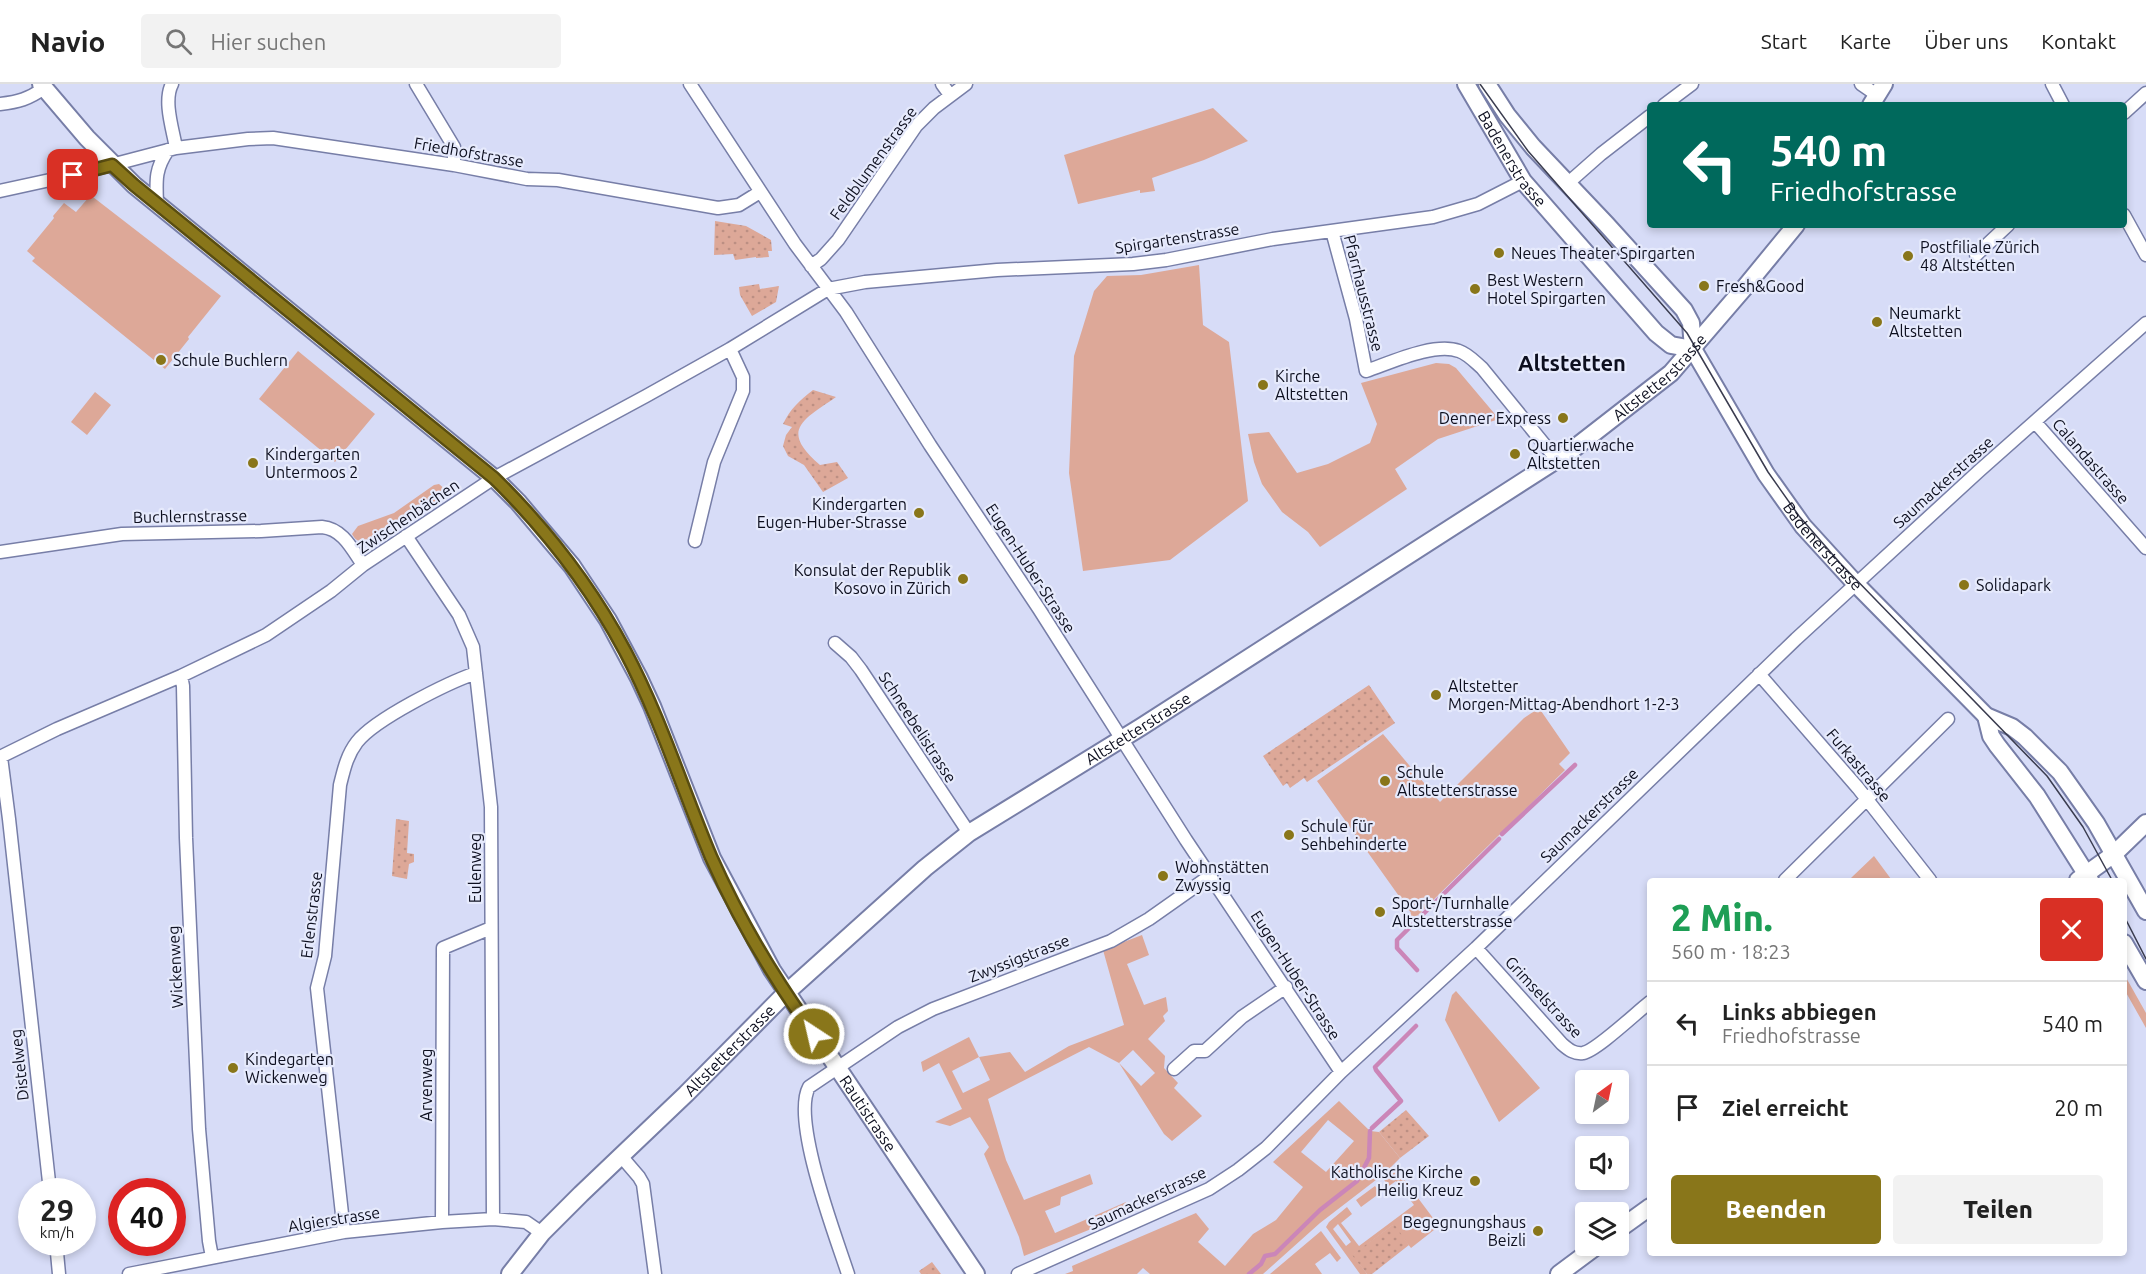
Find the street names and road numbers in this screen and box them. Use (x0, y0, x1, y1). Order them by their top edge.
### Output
street label: Feldblumenstrasse (826, 103, 920, 223)
street label: Badenerstrasse (1475, 107, 1550, 210)
street label: Friedhofstrasse (413, 133, 525, 171)
street label: Spirgartenstrasse (1114, 219, 1240, 257)
street label: Pfarrhausstrasse (1341, 233, 1387, 353)
street label: Altstetterstrasse (1609, 330, 1710, 424)
street label: Calandastrasse (2049, 415, 2133, 507)
street label: Saumackerstrasse (1889, 432, 1997, 532)
street label: Zwischenbächen (354, 475, 462, 557)
street label: Badenerstrasse (1780, 499, 1866, 594)
street label: Eugen-Huber-Strasse (983, 500, 1079, 636)
street label: Buchlernstrasse (133, 506, 247, 526)
street label: Schneebelistrasse (876, 668, 960, 786)
street label: Altstetterstrasse (1082, 689, 1194, 768)
street label: Furkastrasse (1823, 725, 1895, 805)
street label: Saumackerstrasse (1537, 764, 1641, 866)
street label: Eulenweg (466, 833, 484, 903)
street label: Erlenstrasse (297, 871, 325, 959)
street label: Eugen-Huber-Strasse (1248, 907, 1344, 1043)
street label: Wickenweg (164, 925, 186, 1009)
street label: Zwyssigstrasse (966, 931, 1072, 985)
street label: Grimselstrasse (1502, 953, 1586, 1041)
street label: Altstetterstrasse (681, 1001, 778, 1099)
street label: Distelweg (6, 1028, 32, 1102)
street label: Arvenweg (417, 1049, 435, 1121)
street label: Rautistrasse (836, 1072, 900, 1155)
street label: Saumackerstrasse (1085, 1163, 1209, 1233)
street label: Algierstrasse (287, 1203, 381, 1235)

